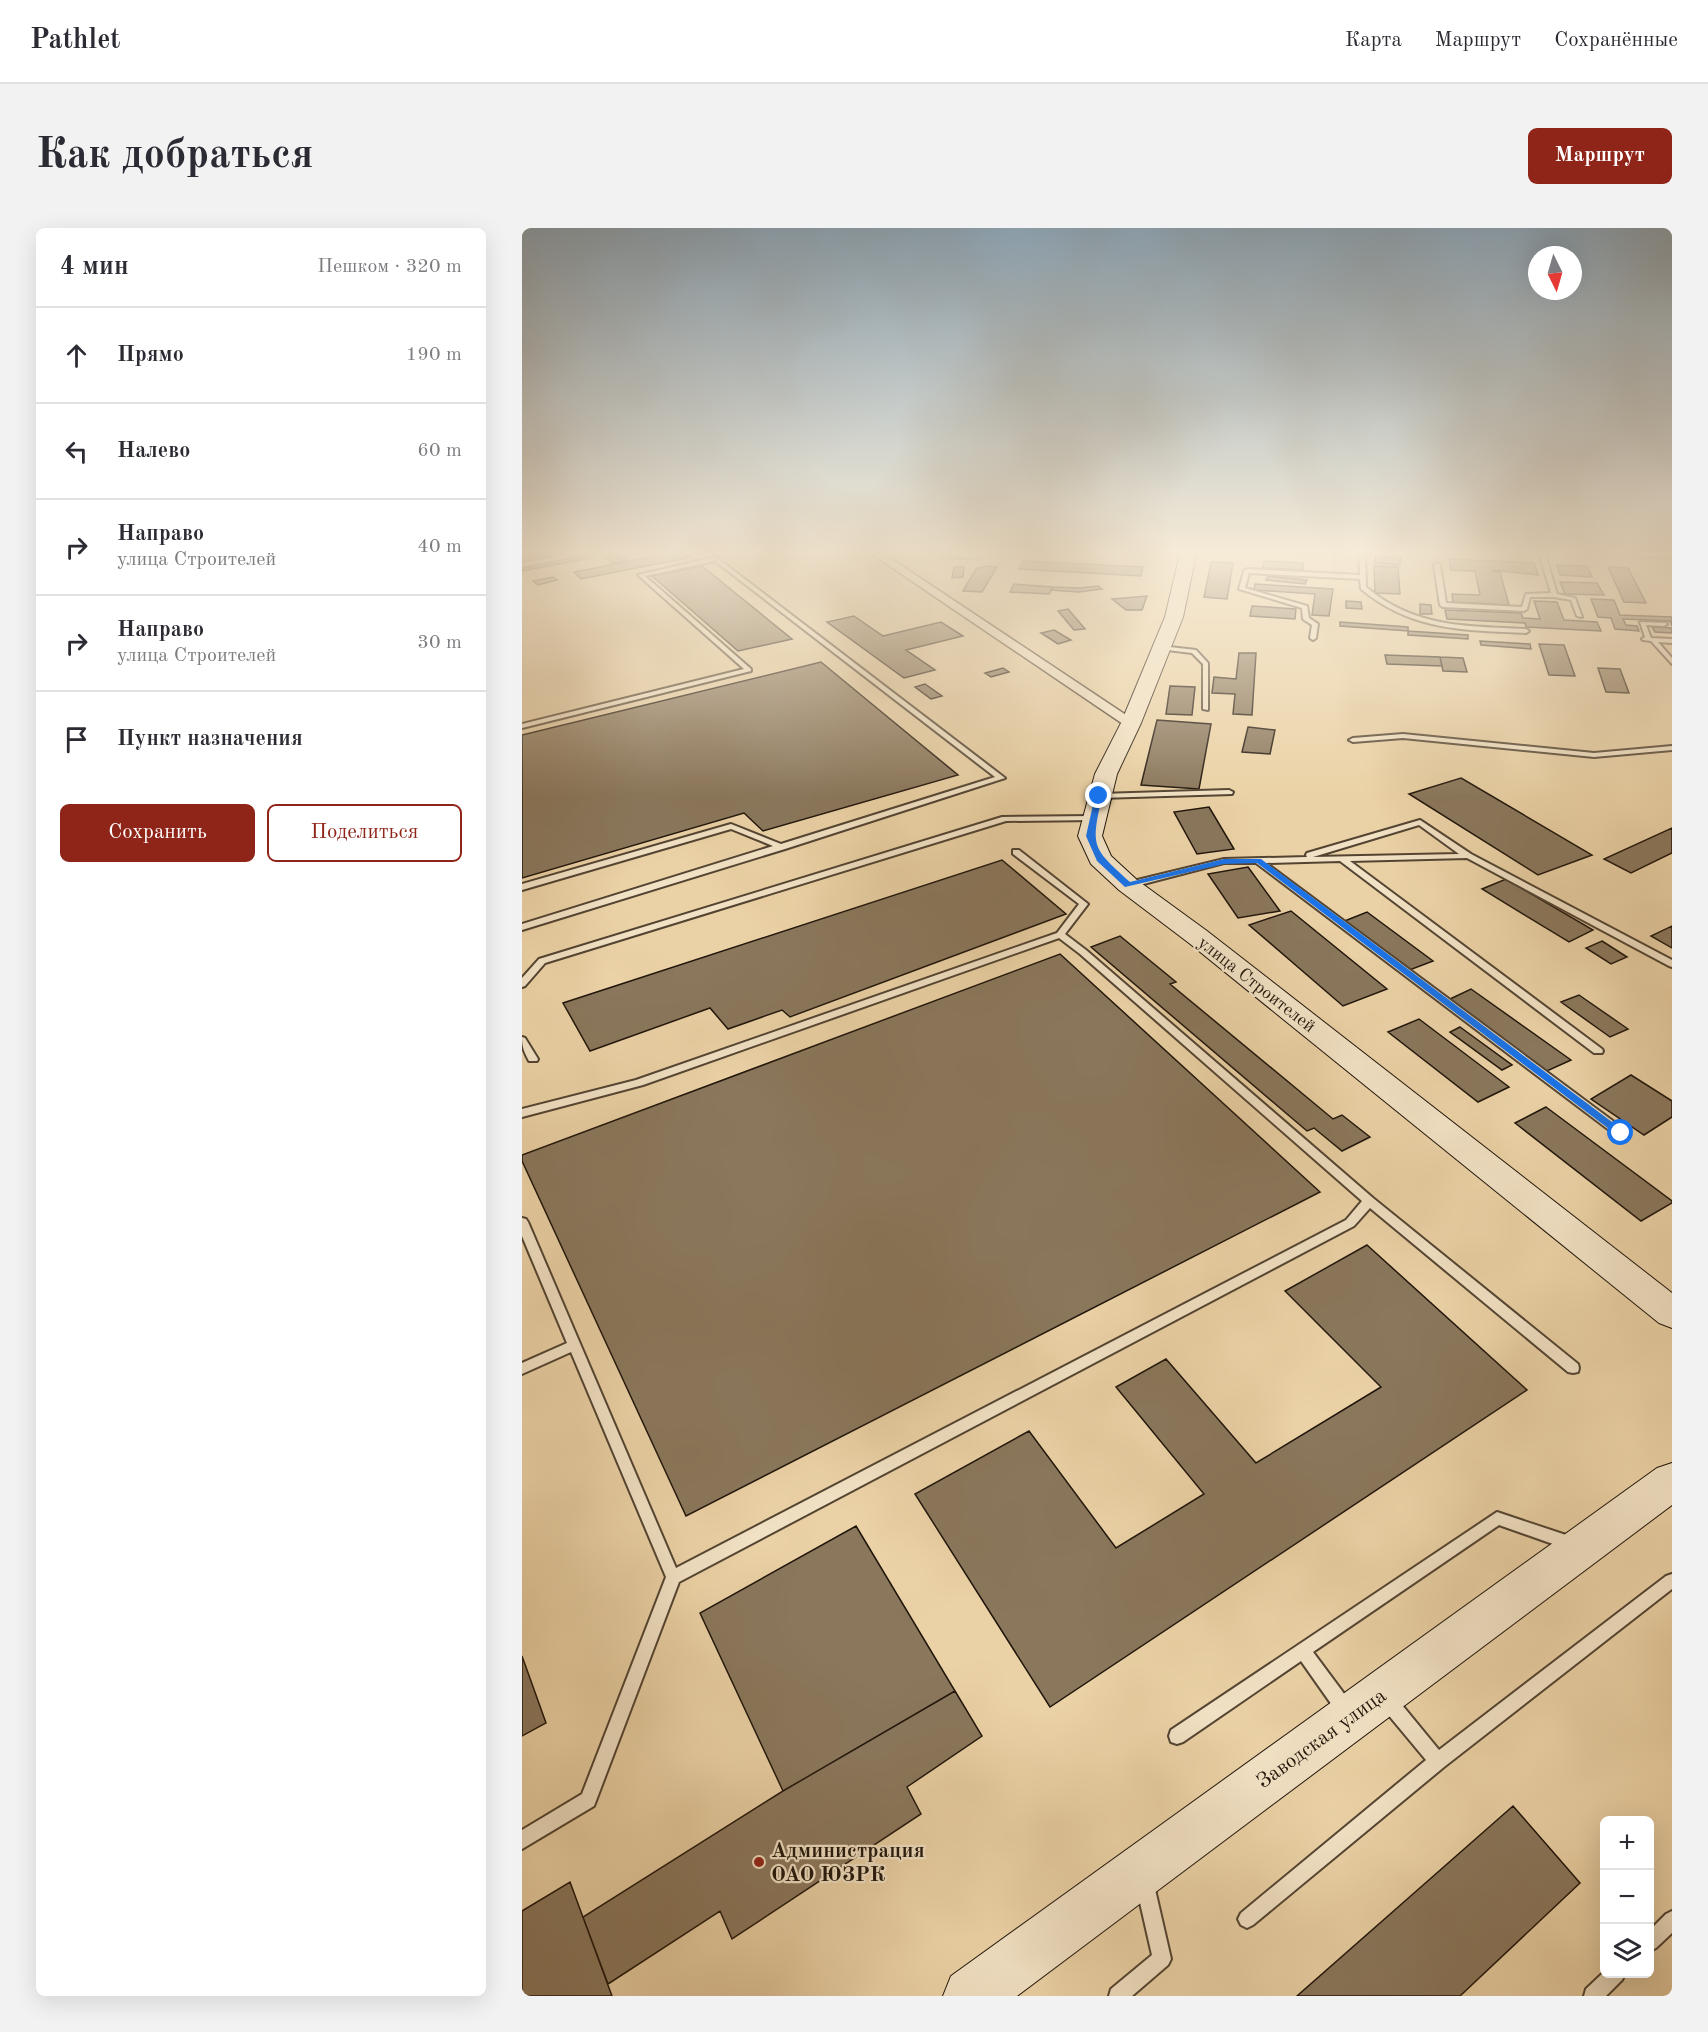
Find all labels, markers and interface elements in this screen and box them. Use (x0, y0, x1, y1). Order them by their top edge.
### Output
text: Pathlet (30, 27, 121, 55)
text: Карта (1345, 30, 1402, 51)
text: Маршрут (1435, 30, 1521, 51)
text: Сохранённые (1554, 30, 1678, 51)
button: Маршрут (1528, 128, 1672, 184)
text: Как добраться (36, 135, 313, 177)
north arrow (1528, 246, 1582, 300)
text: 4 мин (60, 254, 129, 280)
text: Пешком · 320 m (317, 257, 462, 277)
icon: ahead (60, 339, 93, 372)
text: Прямо (117, 344, 184, 366)
text: 190 m (406, 345, 462, 365)
icon: left (60, 435, 93, 468)
text: Налево (117, 440, 190, 462)
text: 60 m (417, 441, 462, 461)
text: Направо (117, 523, 204, 545)
icon: right (60, 531, 93, 564)
text: 40 m (417, 537, 462, 557)
text: улица Строителей (117, 550, 276, 570)
text: Направо (117, 619, 204, 641)
icon: right (60, 627, 93, 660)
text: 30 m (417, 633, 462, 653)
text: улица Строителей (117, 646, 276, 666)
icon: arrive (60, 723, 93, 756)
text: Пункт назначения (117, 728, 303, 750)
route end (1085, 782, 1111, 808)
button: Сохранить (60, 804, 255, 862)
button: Поделиться (267, 804, 462, 862)
street label: улица Строителей (1194, 934, 1318, 1036)
route start (1607, 1119, 1633, 1145)
street label: Заводская улица (1253, 1685, 1390, 1793)
map controls (1600, 1816, 1654, 1978)
button: + (1600, 1816, 1654, 1870)
place label: Администрация ОАО ЮЗРК (771, 1841, 925, 1886)
marker: Администрация ОАО ЮЗРК (752, 1855, 766, 1869)
button: − (1600, 1870, 1654, 1924)
button: layers (1600, 1924, 1654, 1978)

